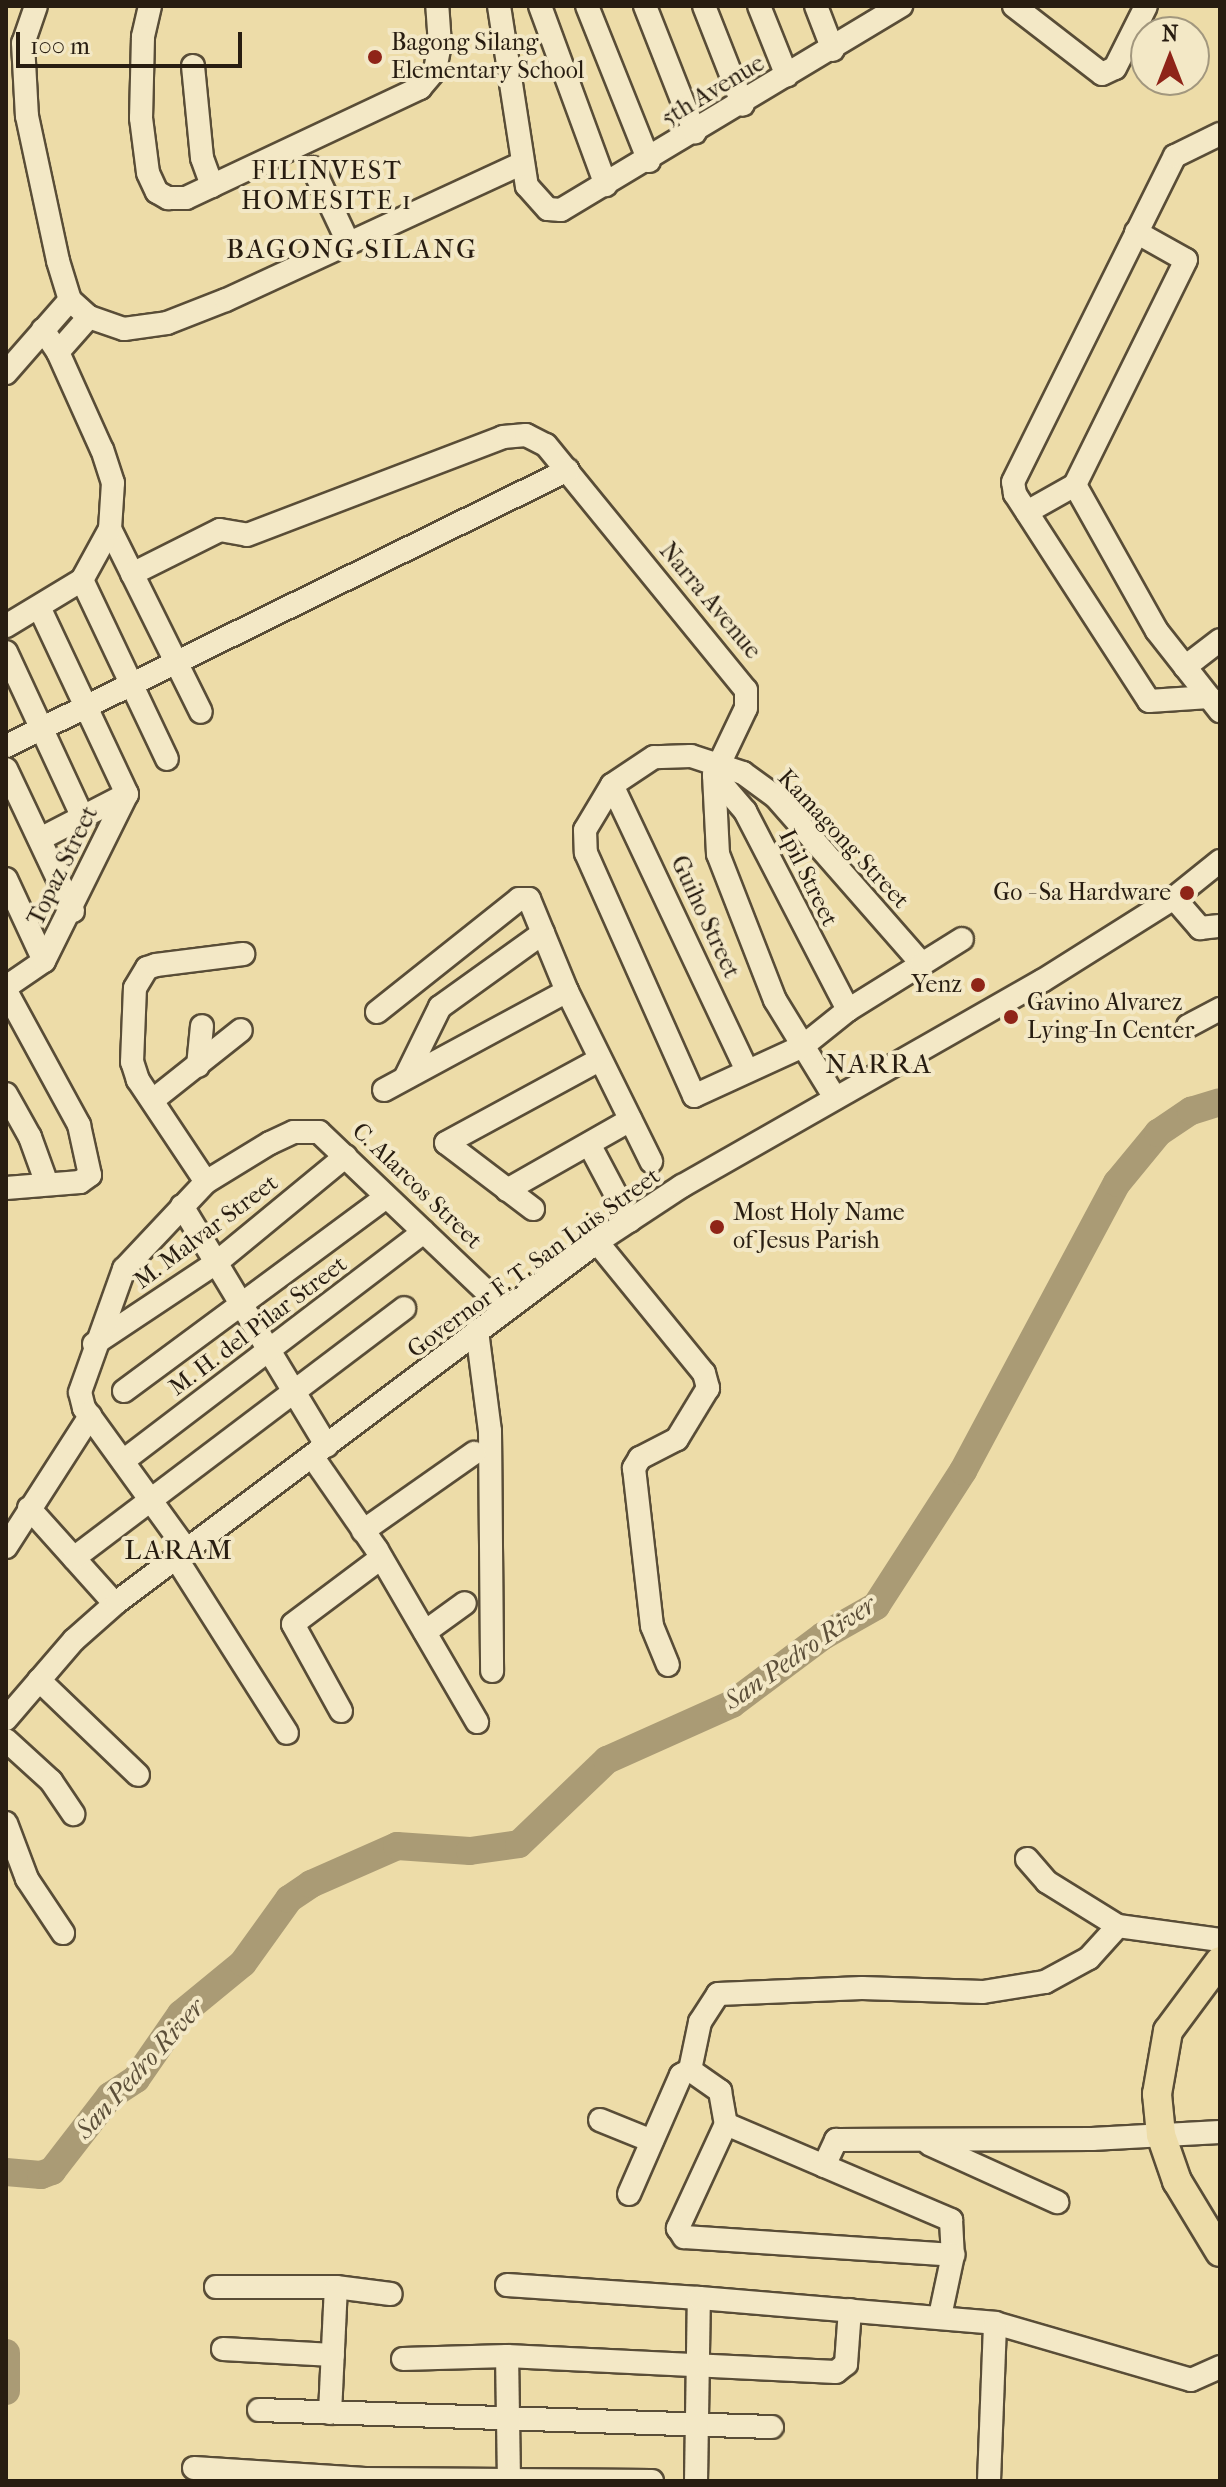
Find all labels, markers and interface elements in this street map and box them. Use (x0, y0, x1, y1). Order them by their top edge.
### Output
scale bar (20, 16, 246, 66)
north arrow (1130, 16, 1210, 96)
text: N (1162, 21, 1178, 47)
place label: Bagong Silang Elementary School (391, 29, 584, 85)
text: 100 m (30, 32, 90, 60)
marker: Bagong Silang Elementary School (366, 48, 384, 66)
street label: 5th Avenue (656, 49, 770, 133)
district label: FILINVEST HOMESITE 1 (241, 155, 413, 216)
district label: BAGONG SILANG (226, 232, 478, 266)
street label: Narra Avenue (653, 537, 767, 665)
street label: Kamagong Street (771, 763, 915, 915)
street label: Topaz Street (22, 802, 104, 930)
street label: Ipil Street (772, 825, 844, 931)
street label: Guiho Street (664, 851, 746, 983)
place label: Go - Sa Hardware (993, 879, 1171, 907)
marker: Go - Sa Hardware (1178, 884, 1196, 902)
place label: Yenz (911, 971, 962, 999)
marker: Yenz (969, 976, 987, 994)
place label: Gavino Alvarez Lying-In Center (1027, 989, 1195, 1045)
marker: Gavino Alvarez Lying-In Center (1002, 1008, 1020, 1026)
district label: NARRA (825, 1047, 933, 1081)
street label: C. Alarcos Street (346, 1117, 488, 1255)
street label: Governor F. T. San Luis Street (402, 1162, 666, 1364)
street label: M. Malvar Street (128, 1169, 284, 1295)
place label: Most Holy Name of Jesus Parish (733, 1199, 905, 1255)
marker: Most Holy Name of Jesus Parish (708, 1218, 726, 1236)
street label: M. H. del Pilar Street (163, 1250, 353, 1402)
district label: LARAM (124, 1533, 234, 1567)
water label: San Pedro River (718, 1589, 882, 1717)
water label: San Pedro River (69, 1992, 211, 2146)

